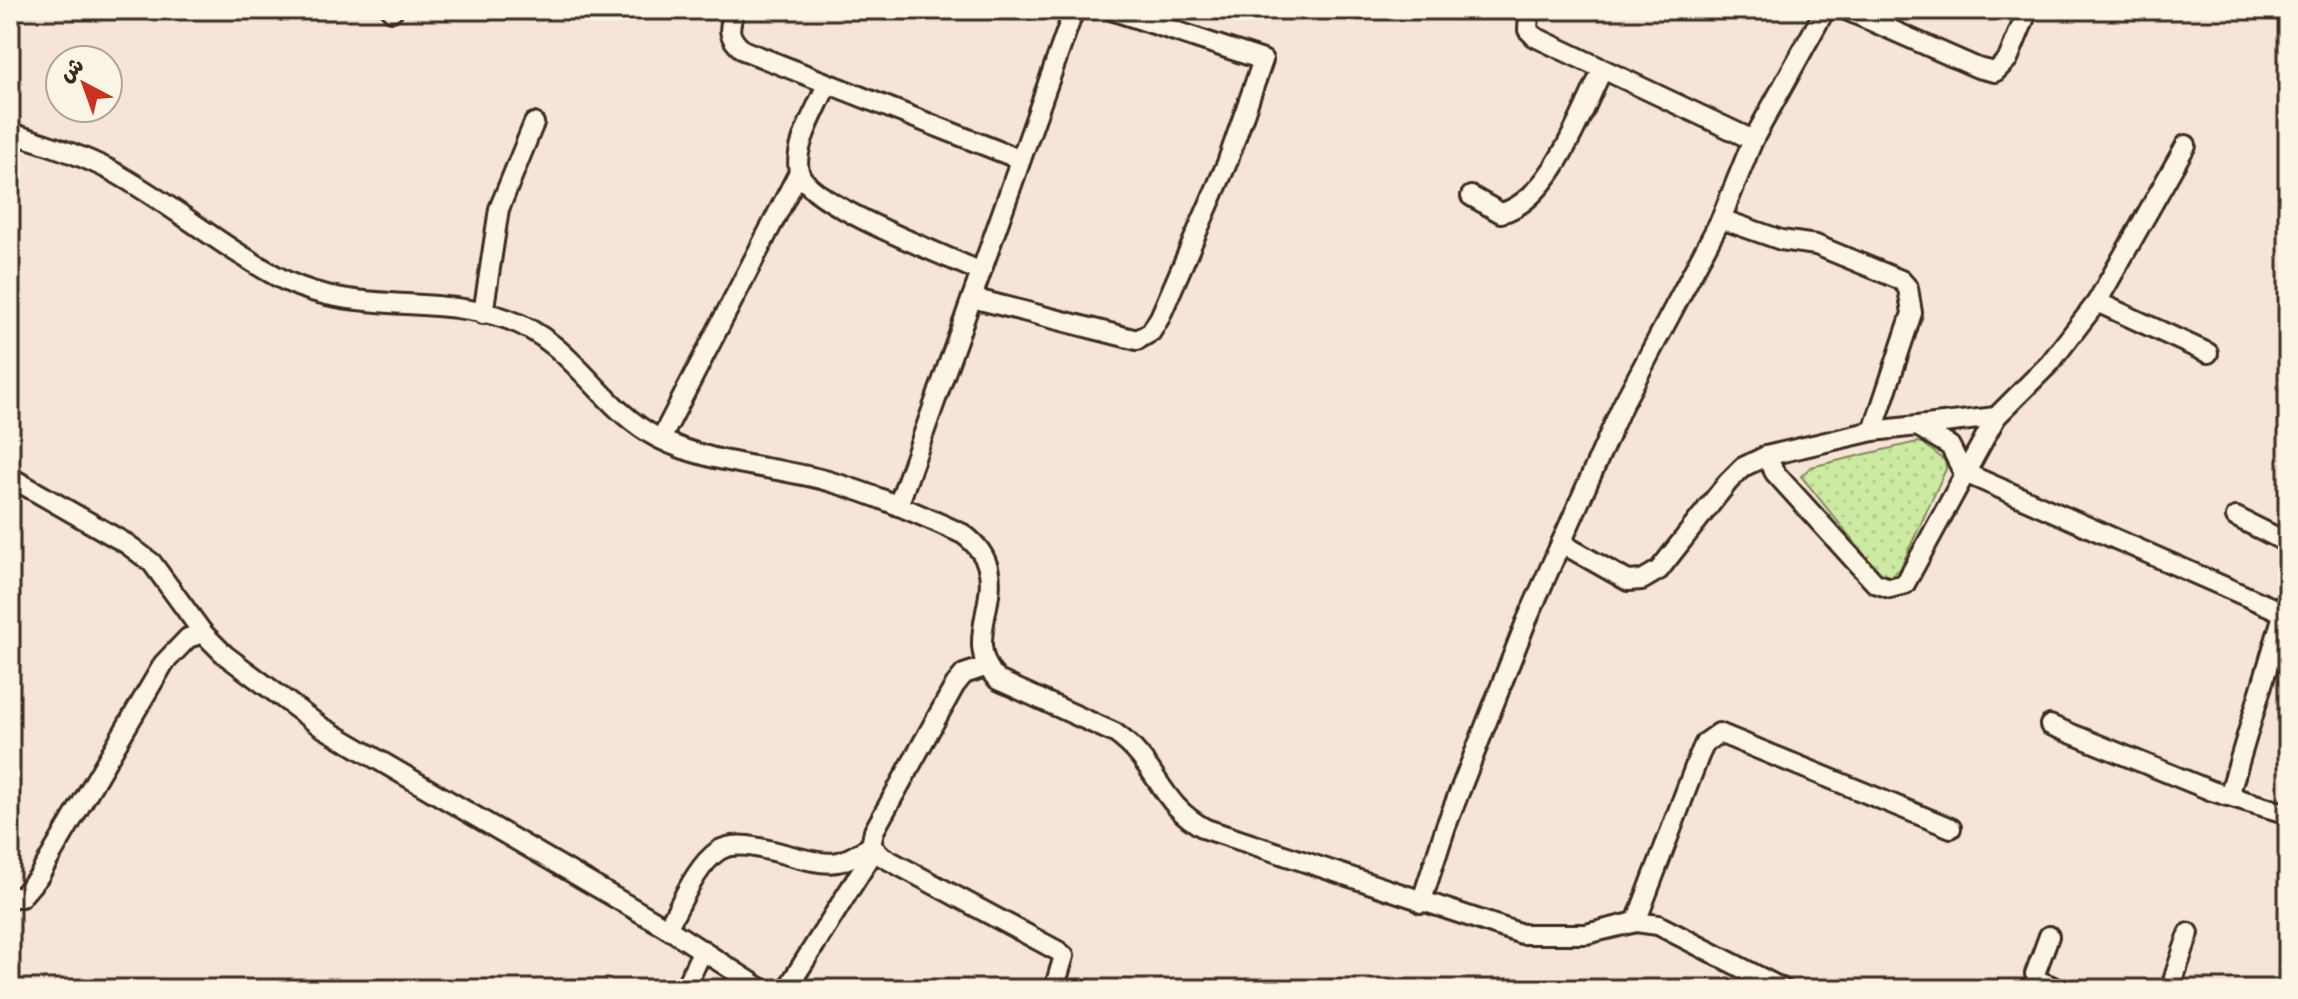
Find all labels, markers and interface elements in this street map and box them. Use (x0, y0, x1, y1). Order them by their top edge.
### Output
north arrow (44, 44, 124, 124)
text: ش (53, 51, 92, 91)

